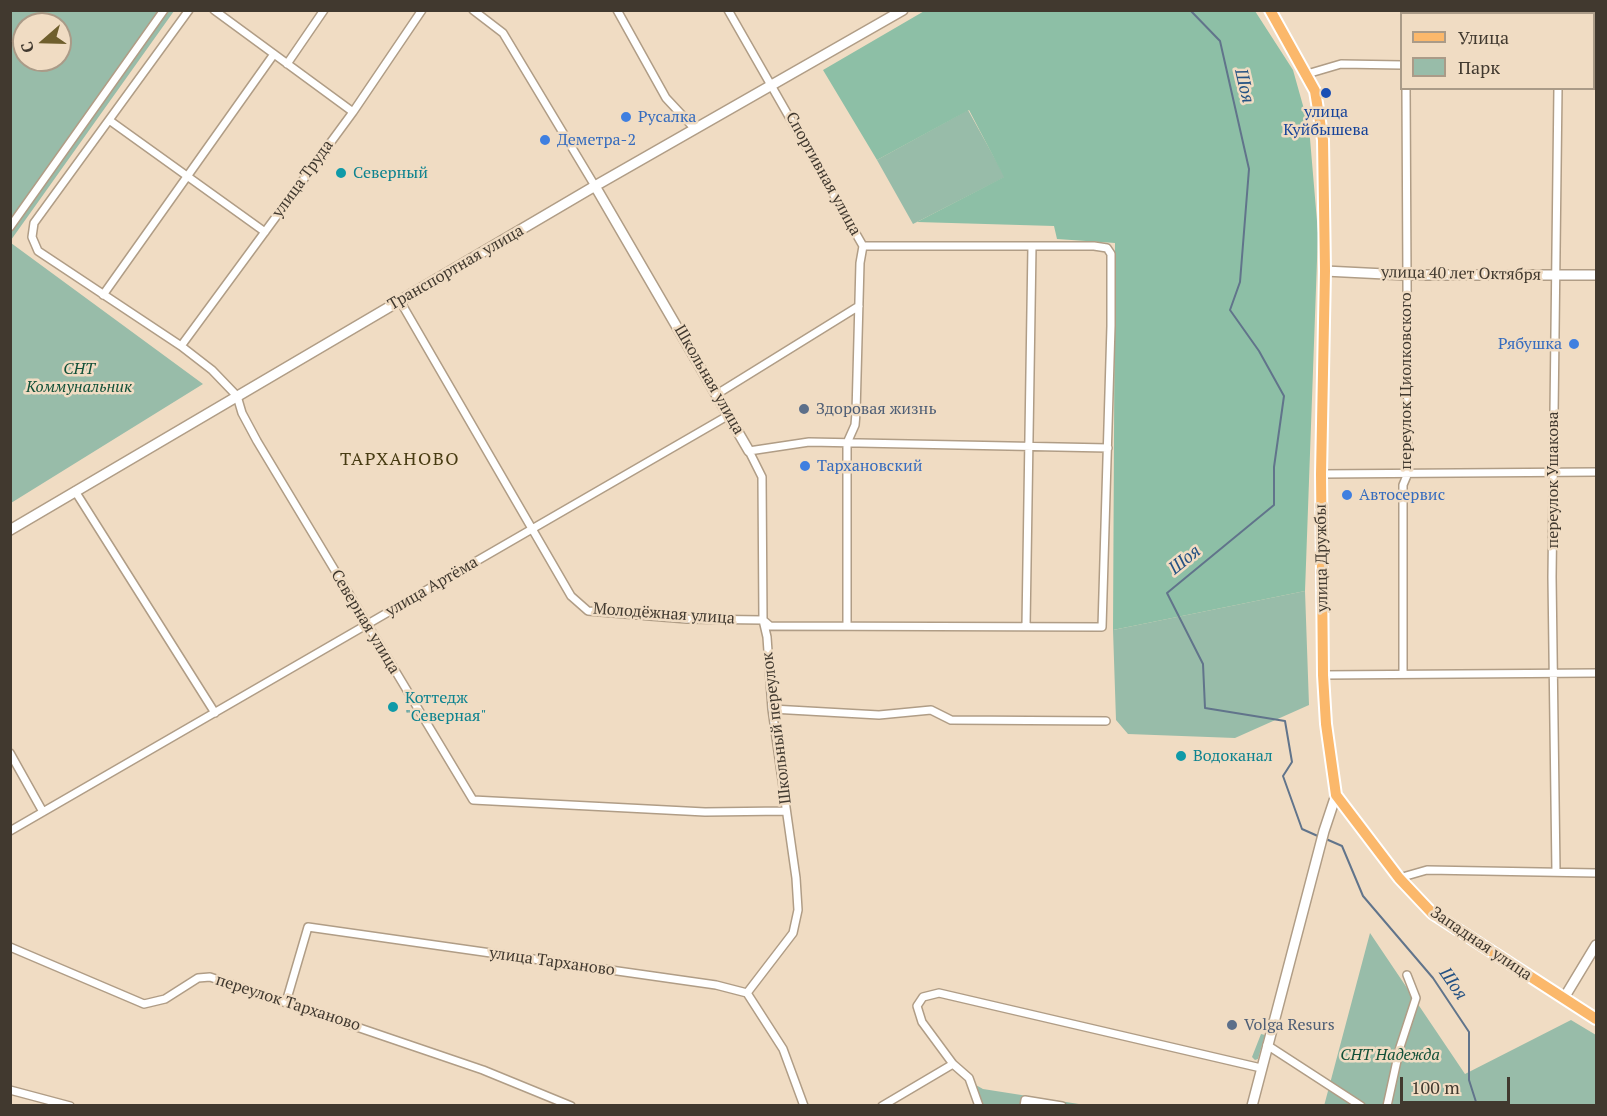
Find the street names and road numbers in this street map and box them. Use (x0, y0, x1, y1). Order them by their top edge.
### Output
street label: Спортивная улица (781, 109, 865, 239)
street label: улица Труда (268, 136, 338, 222)
street label: Транспортная улица (385, 221, 527, 315)
street label: улица 40 лет Октября (1381, 263, 1541, 285)
street label: переулок Циолковского (1396, 292, 1416, 470)
street label: Школьная улица (670, 322, 748, 438)
street label: переулок Ушакова (1543, 411, 1563, 549)
street label: улица Дружбы (1311, 504, 1333, 612)
street label: улица Артёма (382, 553, 482, 621)
street label: Северная улица (326, 567, 404, 677)
street label: Молодёжная улица (592, 599, 736, 629)
street label: Школьный переулок (758, 651, 796, 805)
street label: Западная улица (1427, 903, 1535, 985)
street label: улица Тарханово (488, 944, 616, 980)
street label: переулок Тарханово (213, 971, 363, 1035)

